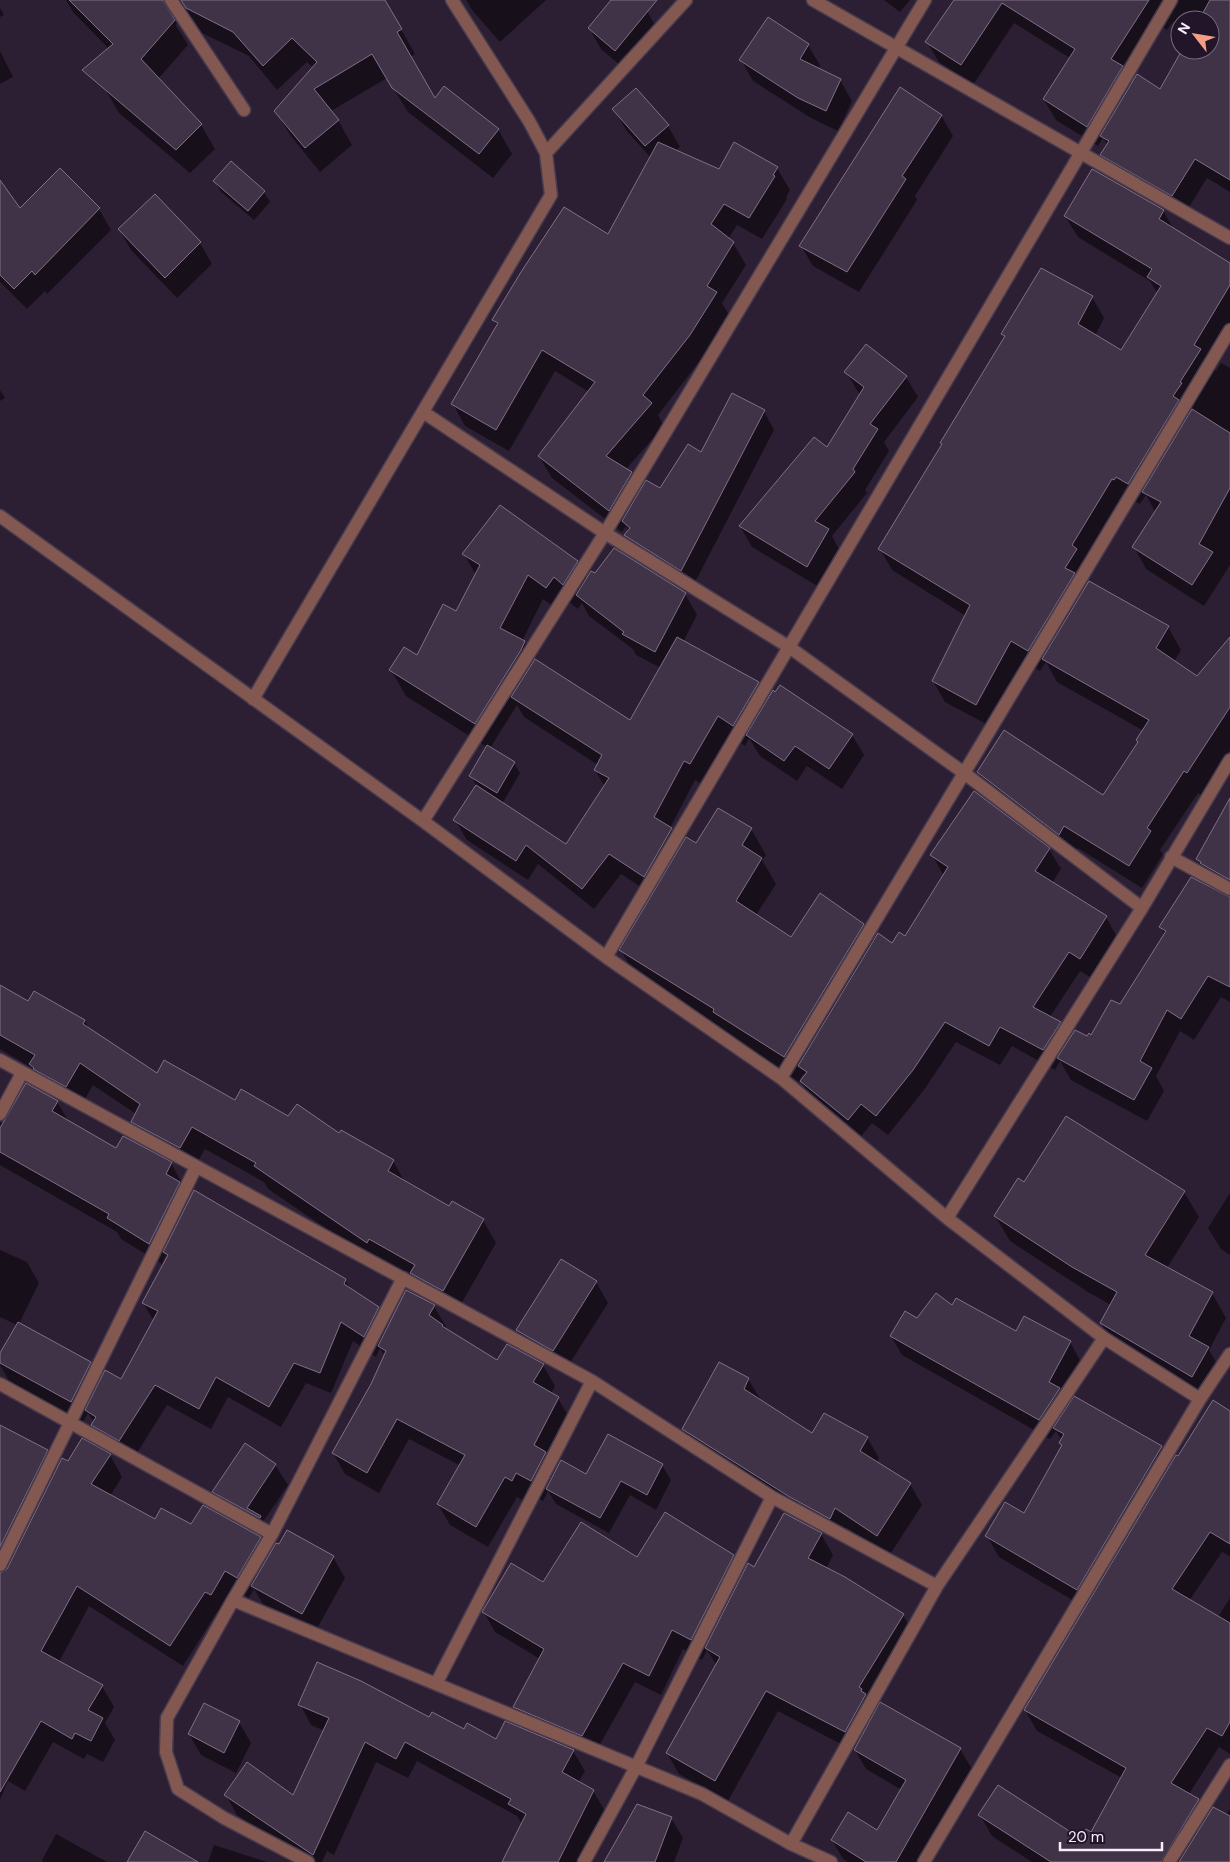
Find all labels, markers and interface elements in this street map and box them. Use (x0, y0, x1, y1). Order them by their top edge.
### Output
north arrow (1170, 10, 1220, 60)
text: N (1174, 19, 1194, 37)
scale bar (1060, 1820, 1162, 1852)
text: 20 m (1068, 1827, 1104, 1847)

